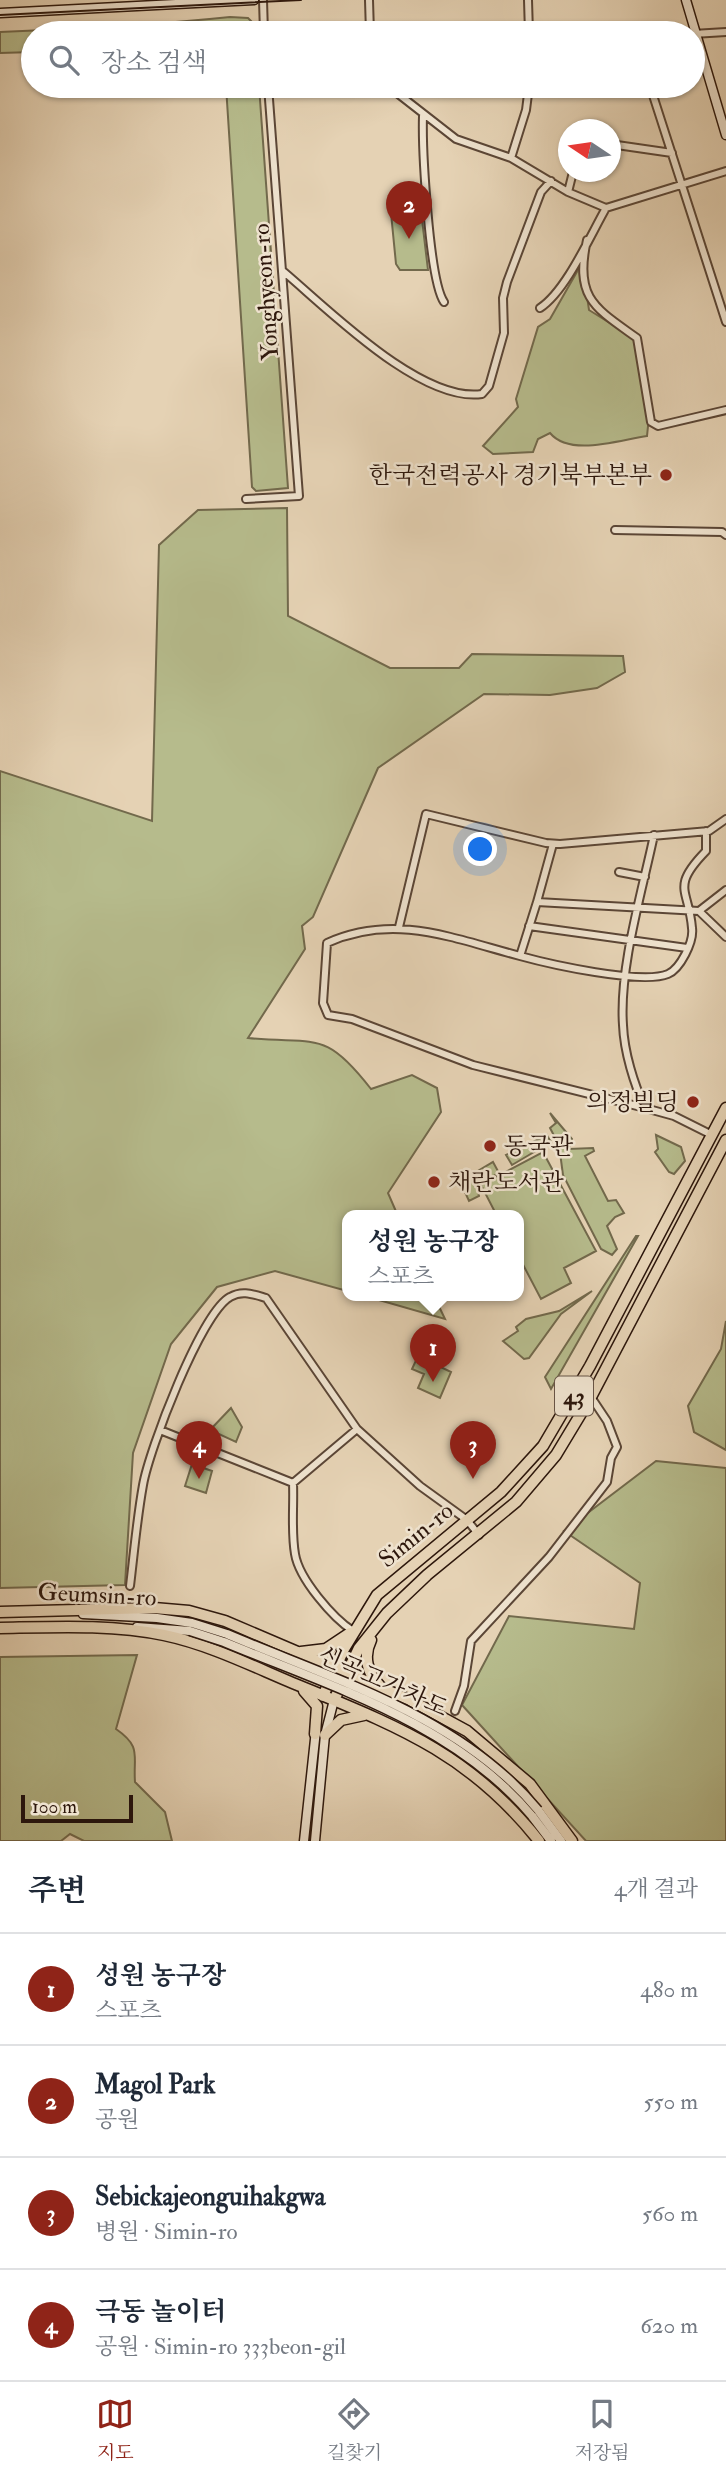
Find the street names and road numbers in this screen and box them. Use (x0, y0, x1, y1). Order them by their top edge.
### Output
street label: Yonghyeon-ro (246, 223, 286, 361)
road number: 43 (555, 1376, 593, 1415)
street label: Simin-ro (372, 1495, 460, 1575)
street label: Geumsin-ro (37, 1576, 157, 1614)
street label: 신곡고가차도 (313, 1640, 453, 1724)

